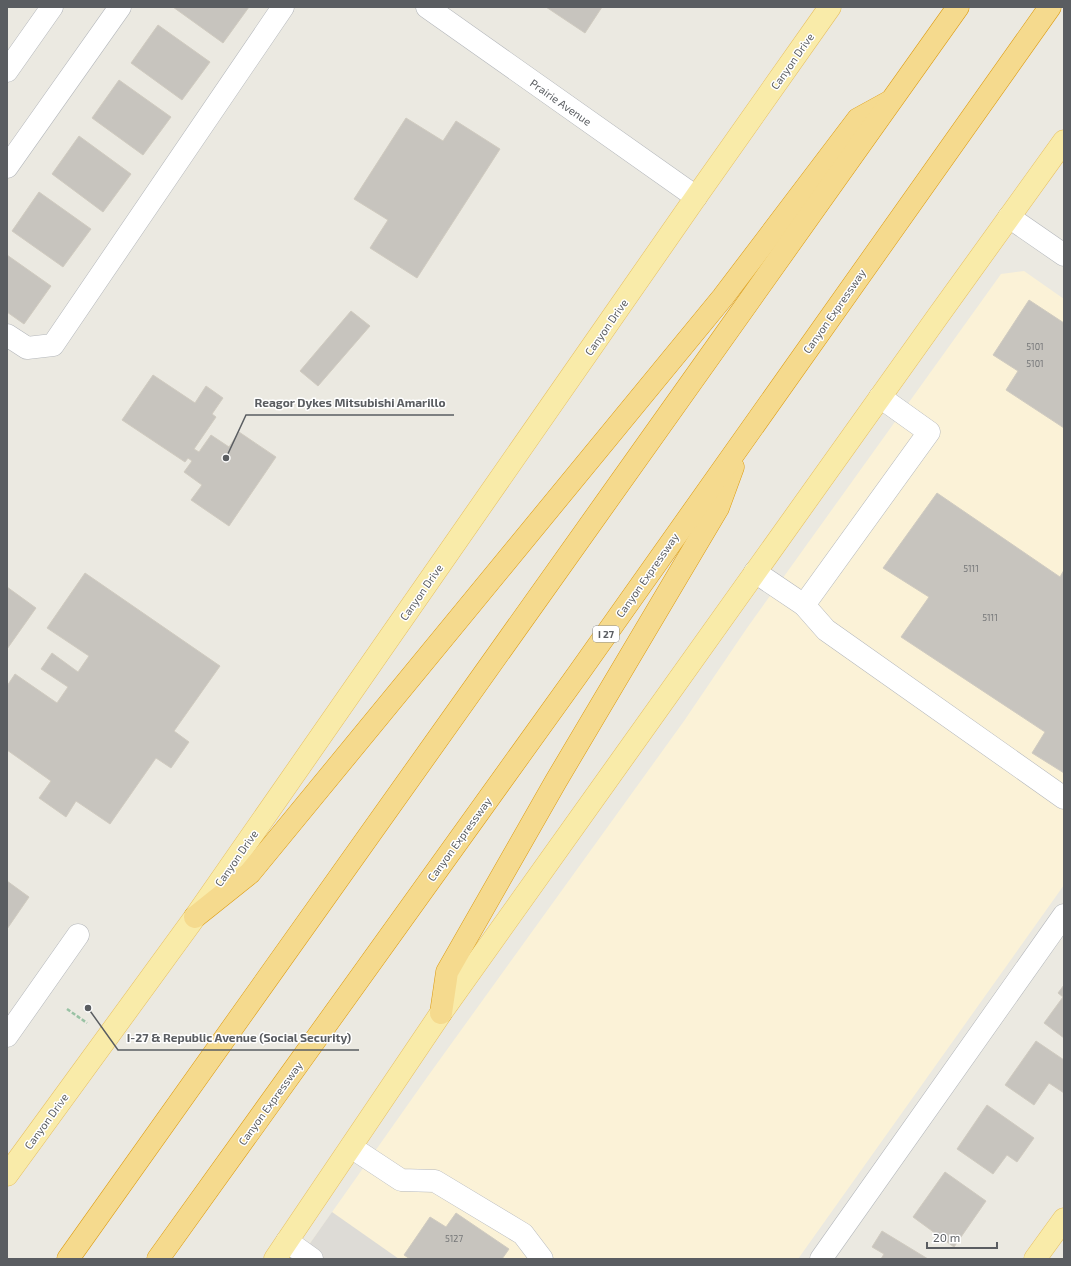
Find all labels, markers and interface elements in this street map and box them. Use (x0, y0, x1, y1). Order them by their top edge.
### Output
street label: Canyon Drive (768, 30, 816, 92)
street label: Prairie Avenue (528, 76, 594, 128)
street label: Canyon Expressway (800, 266, 868, 356)
street label: Canyon Drive (582, 296, 630, 358)
house number: 5101 (1026, 341, 1044, 352)
house number: 5101 (1026, 358, 1044, 369)
callout: Reagor Dykes Mitsubishi Amarillo (246, 391, 454, 415)
text: Reagor Dykes Mitsubishi Amarillo (255, 395, 445, 410)
street label: Canyon Expressway (613, 530, 681, 620)
street label: Canyon Drive (397, 561, 445, 623)
house number: 5111 (963, 563, 979, 574)
house number: 5111 (982, 612, 998, 623)
road number: I 27 (593, 626, 619, 642)
street label: Canyon Expressway (424, 795, 494, 883)
street label: Canyon Drive (212, 827, 260, 889)
callout: I-27 & Republic Avenue (Social Security) (118, 1026, 359, 1050)
text: I-27 & Republic Avenue (Social Security) (127, 1030, 351, 1045)
street label: Canyon Expressway (235, 1059, 305, 1147)
street label: Canyon Drive (21, 1091, 71, 1151)
scale bar (927, 1224, 997, 1250)
text: 20 m (933, 1230, 960, 1244)
house number: 5127 (445, 1233, 463, 1244)

